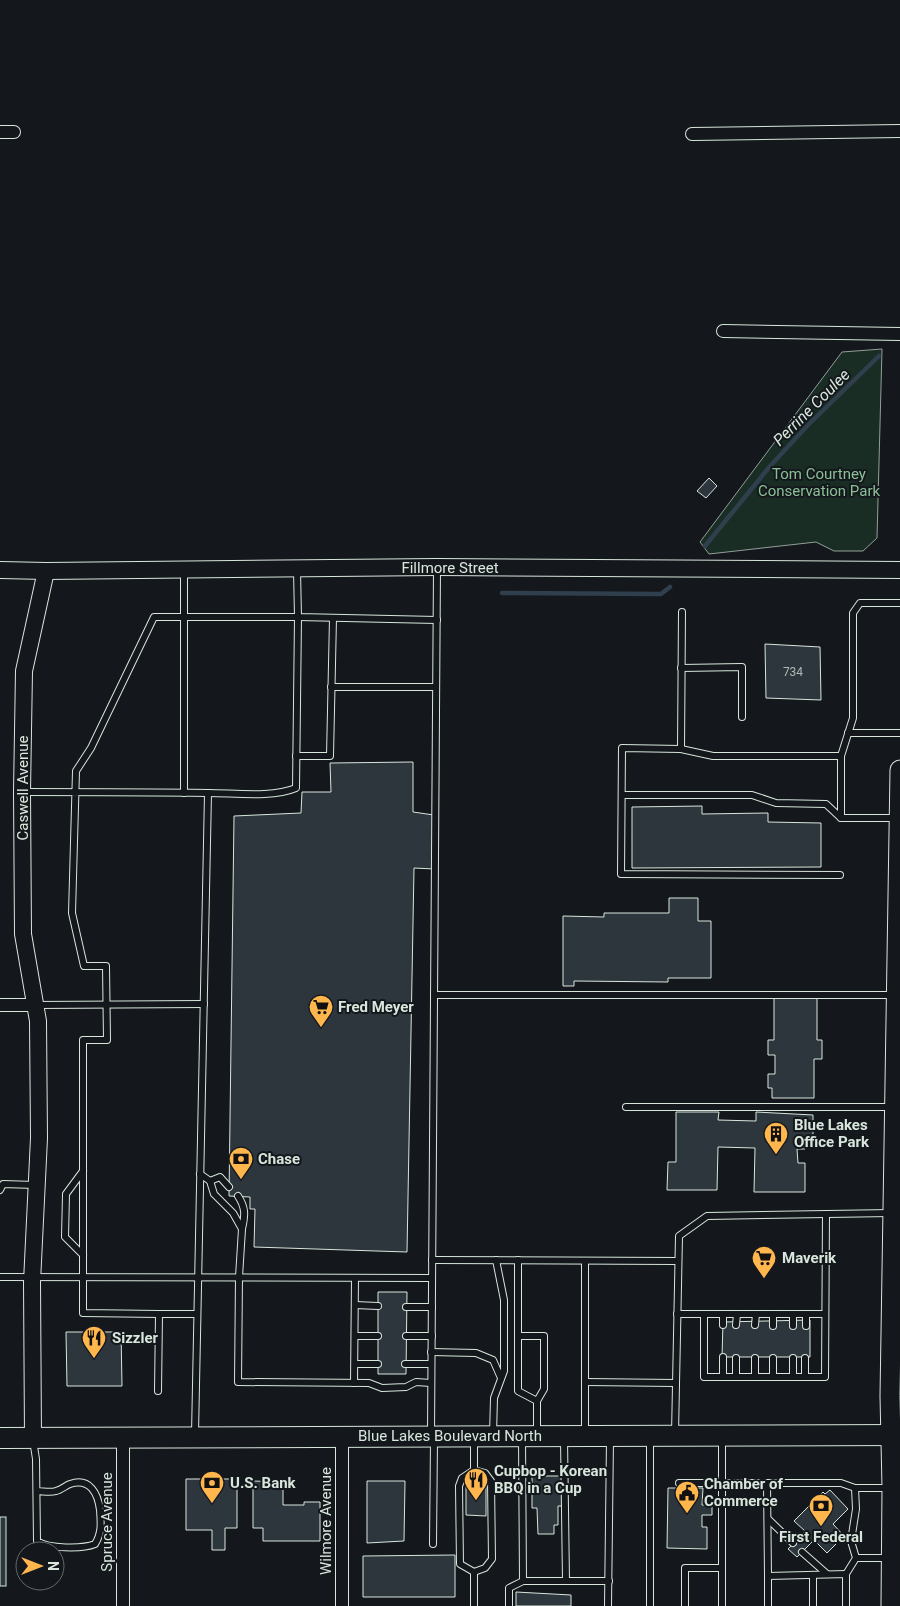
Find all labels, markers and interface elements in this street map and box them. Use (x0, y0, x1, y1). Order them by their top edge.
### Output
water label: Perrine Coulee (769, 365, 854, 450)
park label: Tom Courtney Conservation Park (758, 465, 880, 500)
street label: Fillmore Street (401, 559, 499, 577)
house number: 734 (783, 665, 803, 679)
street label: Caswell Avenue (14, 735, 32, 840)
supermarket icon: Fred Meyer (308, 994, 334, 1028)
place label: Fred Meyer (338, 998, 414, 1016)
place label: Blue Lakes Office Park (794, 1116, 870, 1151)
building icon: Blue Lakes Office Park (763, 1121, 789, 1155)
bank icon: Chase (228, 1146, 254, 1180)
place label: Chase (258, 1150, 300, 1168)
supermarket icon: Maverik (751, 1245, 777, 1279)
place label: Maverik (782, 1249, 837, 1267)
restaurant icon: Sizzler (81, 1325, 107, 1359)
place label: Sizzler (112, 1329, 159, 1347)
street label: Blue Lakes Boulevard North (358, 1427, 542, 1445)
place label: Cupbop - Korean BBQ in a Cup (494, 1462, 607, 1497)
street label: Wilmore Avenue (317, 1467, 335, 1575)
restaurant icon: Cupbop - Korean BBQ in a Cup (463, 1467, 489, 1501)
bank icon: U.S. Bank (199, 1470, 225, 1504)
street label: Spruce Avenue (98, 1472, 116, 1572)
place label: U.S. Bank (230, 1474, 297, 1492)
place label: Chamber of Commerce (704, 1475, 783, 1510)
public building icon: Chamber of Commerce (674, 1480, 700, 1514)
bank icon: First Federal (808, 1493, 834, 1527)
place label: First Federal (779, 1528, 863, 1546)
north arrow (15, 1541, 65, 1591)
text: N (45, 1561, 61, 1571)

